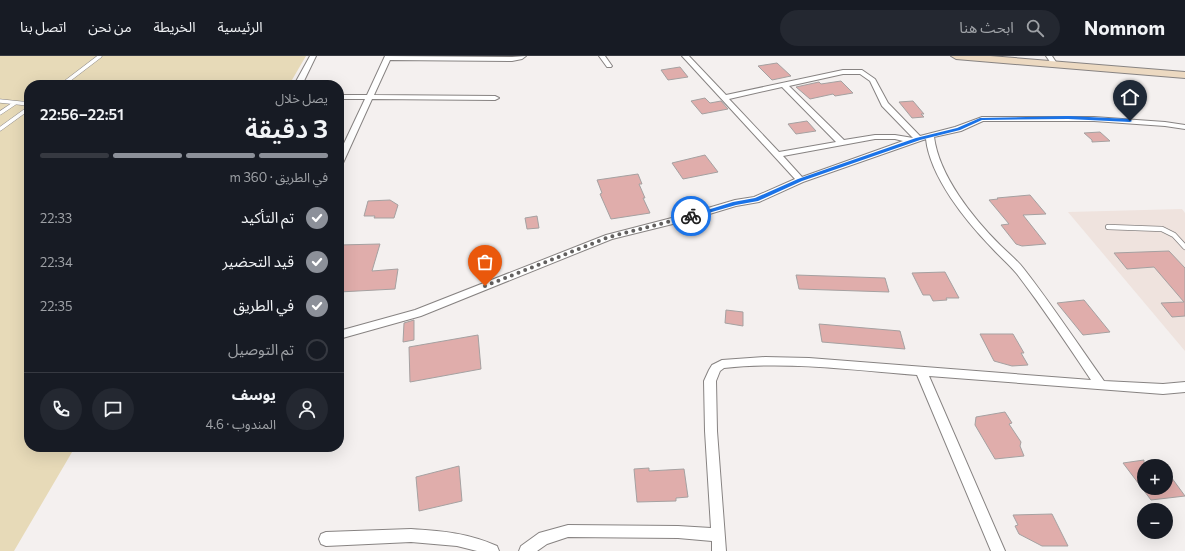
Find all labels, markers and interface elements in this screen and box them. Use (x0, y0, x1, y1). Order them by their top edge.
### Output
search box (780, 10, 1060, 46)
text: Nomnom (1084, 16, 1165, 39)
icon: search (1024, 17, 1046, 39)
text: اتصل بنا (20, 18, 66, 35)
text: من نحن (88, 18, 132, 35)
text: الخريطة (154, 18, 195, 35)
text: الرئيسية (217, 18, 262, 35)
text: ابحث هنا (959, 18, 1014, 36)
pin (1113, 80, 1147, 121)
icon: home (1119, 86, 1141, 108)
text: يصل خلال (275, 90, 328, 106)
text: 22:51–22:56 (40, 105, 124, 123)
text: 3 دقيقة (245, 112, 328, 143)
text: في الطريق · 360 m (230, 169, 328, 185)
courier (671, 196, 711, 236)
icon: bike (680, 205, 702, 227)
icon: check (306, 207, 328, 229)
text: تم التأكيد (241, 208, 294, 226)
text: 22:33 (40, 210, 72, 226)
pin (468, 245, 502, 286)
icon: check (306, 251, 328, 273)
icon: bag (474, 251, 496, 273)
text: قيد التحضير (222, 252, 294, 270)
text: 22:34 (40, 254, 73, 270)
icon: check (306, 295, 328, 317)
text: في الطريق (233, 296, 294, 314)
text: 22:35 (40, 298, 72, 314)
text: تم التوصيل (228, 340, 294, 358)
text: يوسف (232, 385, 276, 403)
button: phone (40, 388, 82, 430)
button: chat (92, 388, 134, 430)
button: person (286, 388, 328, 430)
text: المندوب · 4.6 (205, 416, 276, 432)
map controls (1137, 459, 1173, 539)
button: + (1137, 459, 1173, 495)
button: − (1137, 503, 1173, 539)

